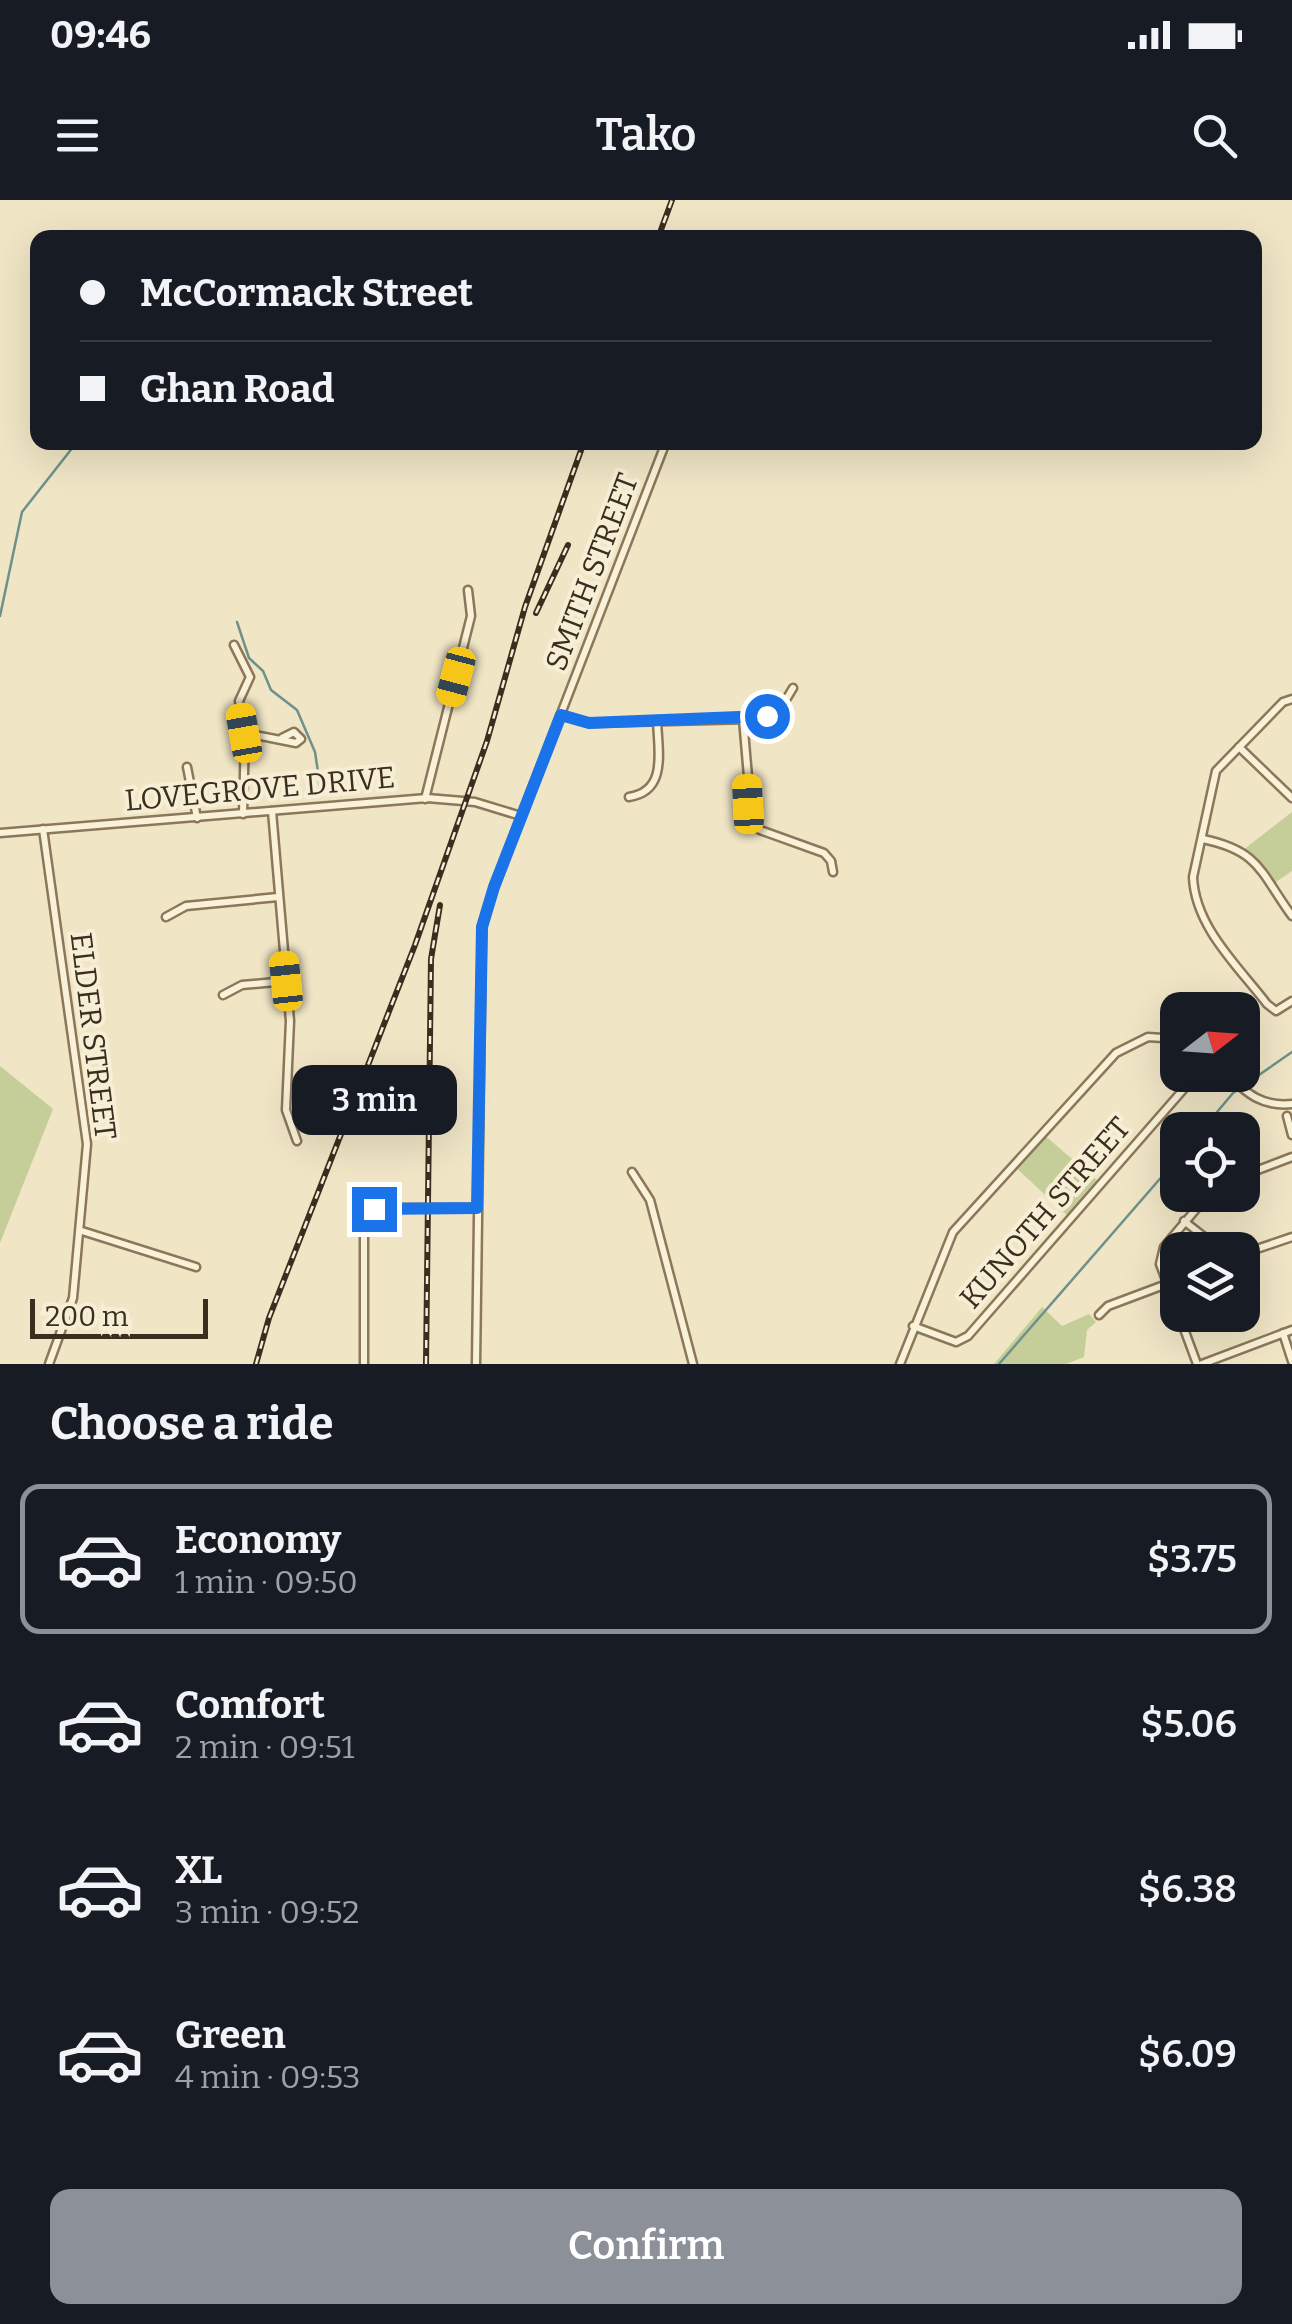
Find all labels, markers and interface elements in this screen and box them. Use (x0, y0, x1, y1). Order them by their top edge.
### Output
text: 09:46 (50, 12, 151, 58)
icon: menu (50, 108, 105, 163)
text: Tako (596, 108, 696, 162)
icon: search (1187, 108, 1242, 163)
text: McCormack Street (140, 270, 473, 316)
text: Ghan Road (140, 366, 335, 412)
street label: SMITH STREET (538, 468, 646, 676)
car (434, 644, 478, 710)
route start (745, 694, 790, 739)
car (224, 701, 264, 765)
street label: LOVEGROVE DRIVE (123, 759, 397, 819)
car (731, 773, 765, 835)
street label: ELDER STREET (62, 930, 124, 1142)
car (268, 950, 304, 1012)
north arrow (1160, 992, 1260, 1092)
map controls (1160, 992, 1260, 1332)
callout: 3 min (292, 1064, 456, 1134)
text: 3 min (332, 1081, 417, 1119)
street label: KUNOTH STREET (952, 1110, 1138, 1316)
button: locate (1160, 1112, 1260, 1212)
route end (352, 1187, 397, 1232)
button: layers (1160, 1232, 1260, 1332)
scale bar (30, 1294, 208, 1338)
text: 200 m (45, 1300, 128, 1333)
text: Choose a ride (50, 1397, 333, 1451)
icon: car (55, 1514, 145, 1604)
text: Economy (175, 1517, 341, 1563)
text: $3.75 (1147, 1536, 1237, 1582)
text: 1 min · 09:50 (175, 1563, 358, 1601)
icon: car (55, 1679, 145, 1769)
text: Comfort (175, 1682, 325, 1728)
text: $5.06 (1140, 1701, 1237, 1747)
text: 2 min · 09:51 (175, 1728, 354, 1766)
icon: car (55, 1844, 145, 1934)
text: XL (175, 1847, 222, 1893)
text: $6.38 (1138, 1866, 1237, 1912)
text: 3 min · 09:52 (175, 1893, 360, 1931)
icon: car (55, 2009, 145, 2099)
text: Green (175, 2012, 286, 2058)
text: $6.09 (1138, 2031, 1237, 2077)
text: 4 min · 09:53 (175, 2058, 361, 2096)
button: Confirm (50, 2189, 1242, 2304)

